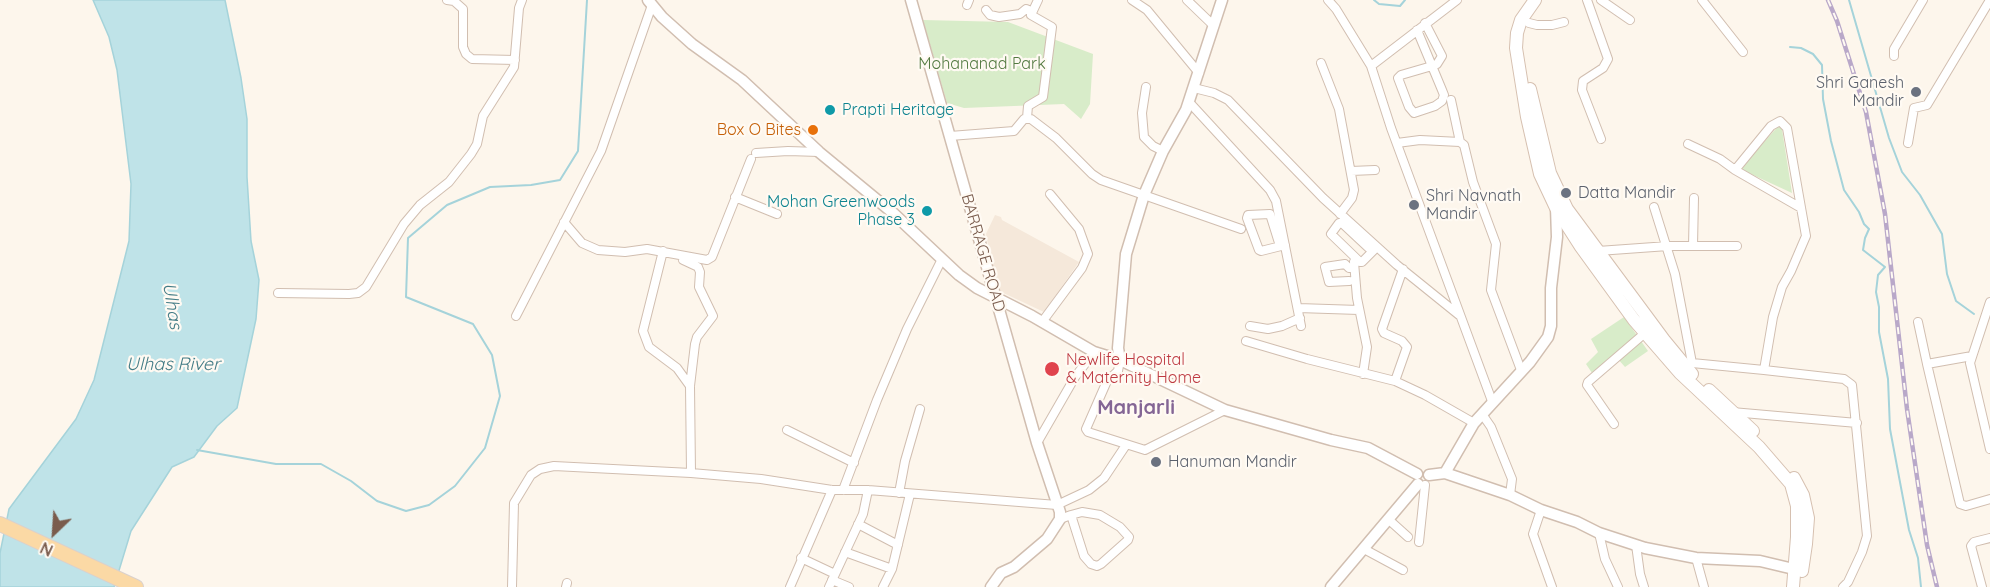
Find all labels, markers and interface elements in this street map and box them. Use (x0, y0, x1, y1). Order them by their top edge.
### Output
park label: Mohananad Park (918, 54, 1046, 74)
place label: Shri Ganesh Mandir (1816, 73, 1904, 111)
marker: Shri Ganesh Mandir (1909, 85, 1923, 99)
place label: Prapti Heritage (842, 100, 954, 120)
marker: Prapti Heritage (823, 103, 837, 117)
place label: Box O Bites (717, 120, 801, 140)
marker: Box O Bites (806, 123, 820, 137)
place label: Datta Mandir (1578, 183, 1676, 203)
place label: Shri Navnath Mandir (1426, 186, 1521, 224)
marker: Datta Mandir (1559, 186, 1573, 200)
place label: Mohan Greenwoods Phase 3 (767, 192, 915, 230)
street label: BARRAGE ROAD (957, 192, 1009, 314)
marker: Shri Navnath Mandir (1407, 198, 1421, 212)
marker: Mohan Greenwoods Phase 3 (920, 204, 934, 218)
water label: Ulhas (158, 281, 186, 331)
place label: Newlife Hospital & Maternity Home (1066, 350, 1201, 388)
water label: Ulhas River (126, 354, 220, 376)
marker: Newlife Hospital & Maternity Home (1043, 360, 1061, 378)
district label: Manjarli (1097, 396, 1175, 420)
place label: Hanuman Mandir (1168, 452, 1297, 472)
marker: Hanuman Mandir (1149, 455, 1163, 469)
north arrow (24, 503, 84, 563)
text: N (37, 538, 56, 561)

